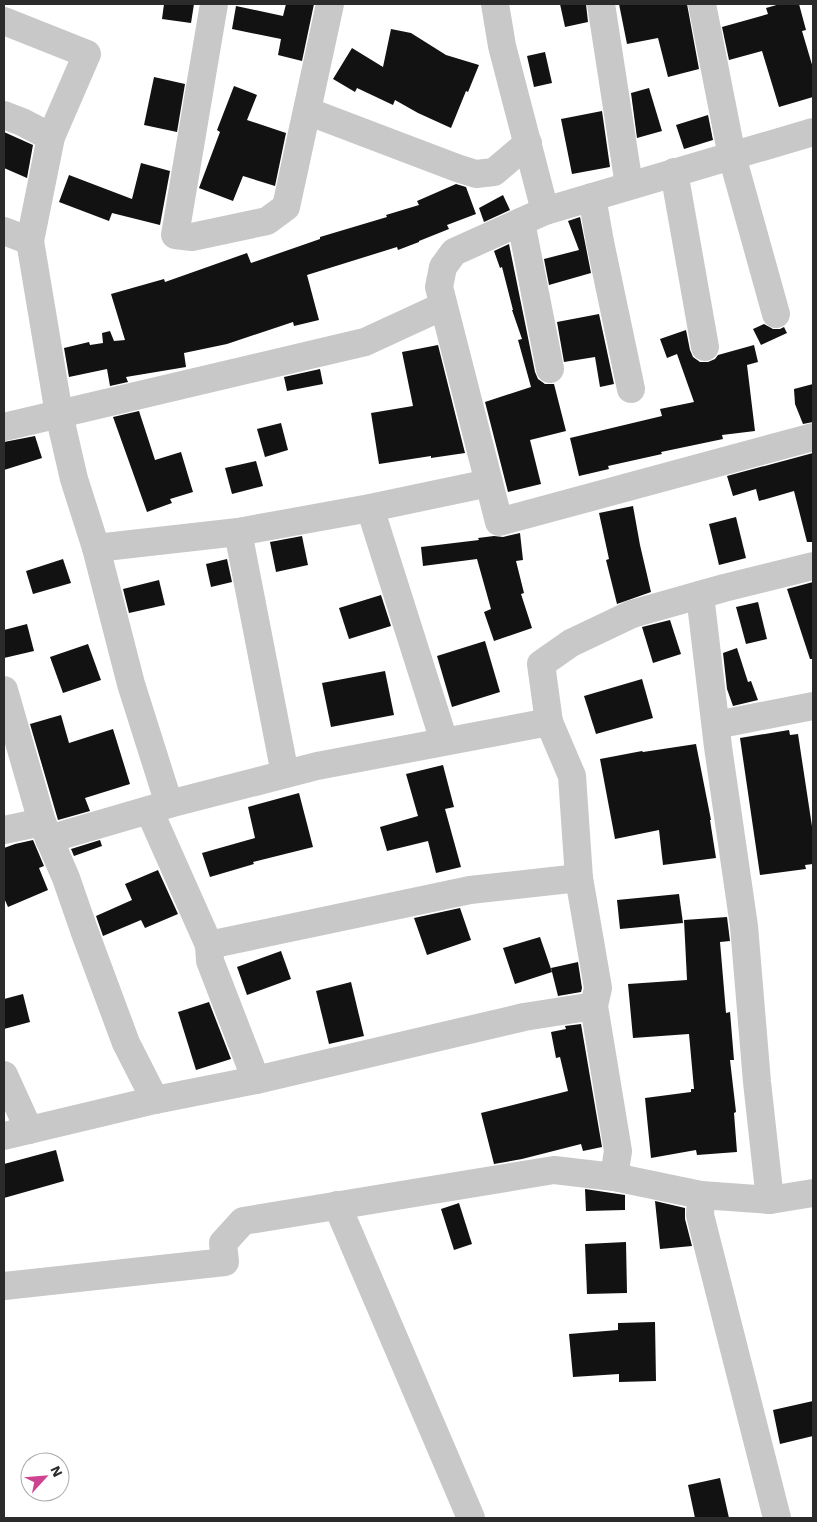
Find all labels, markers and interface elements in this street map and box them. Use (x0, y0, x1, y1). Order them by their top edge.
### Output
north arrow (20, 1452, 70, 1502)
text: N (47, 1463, 66, 1479)

